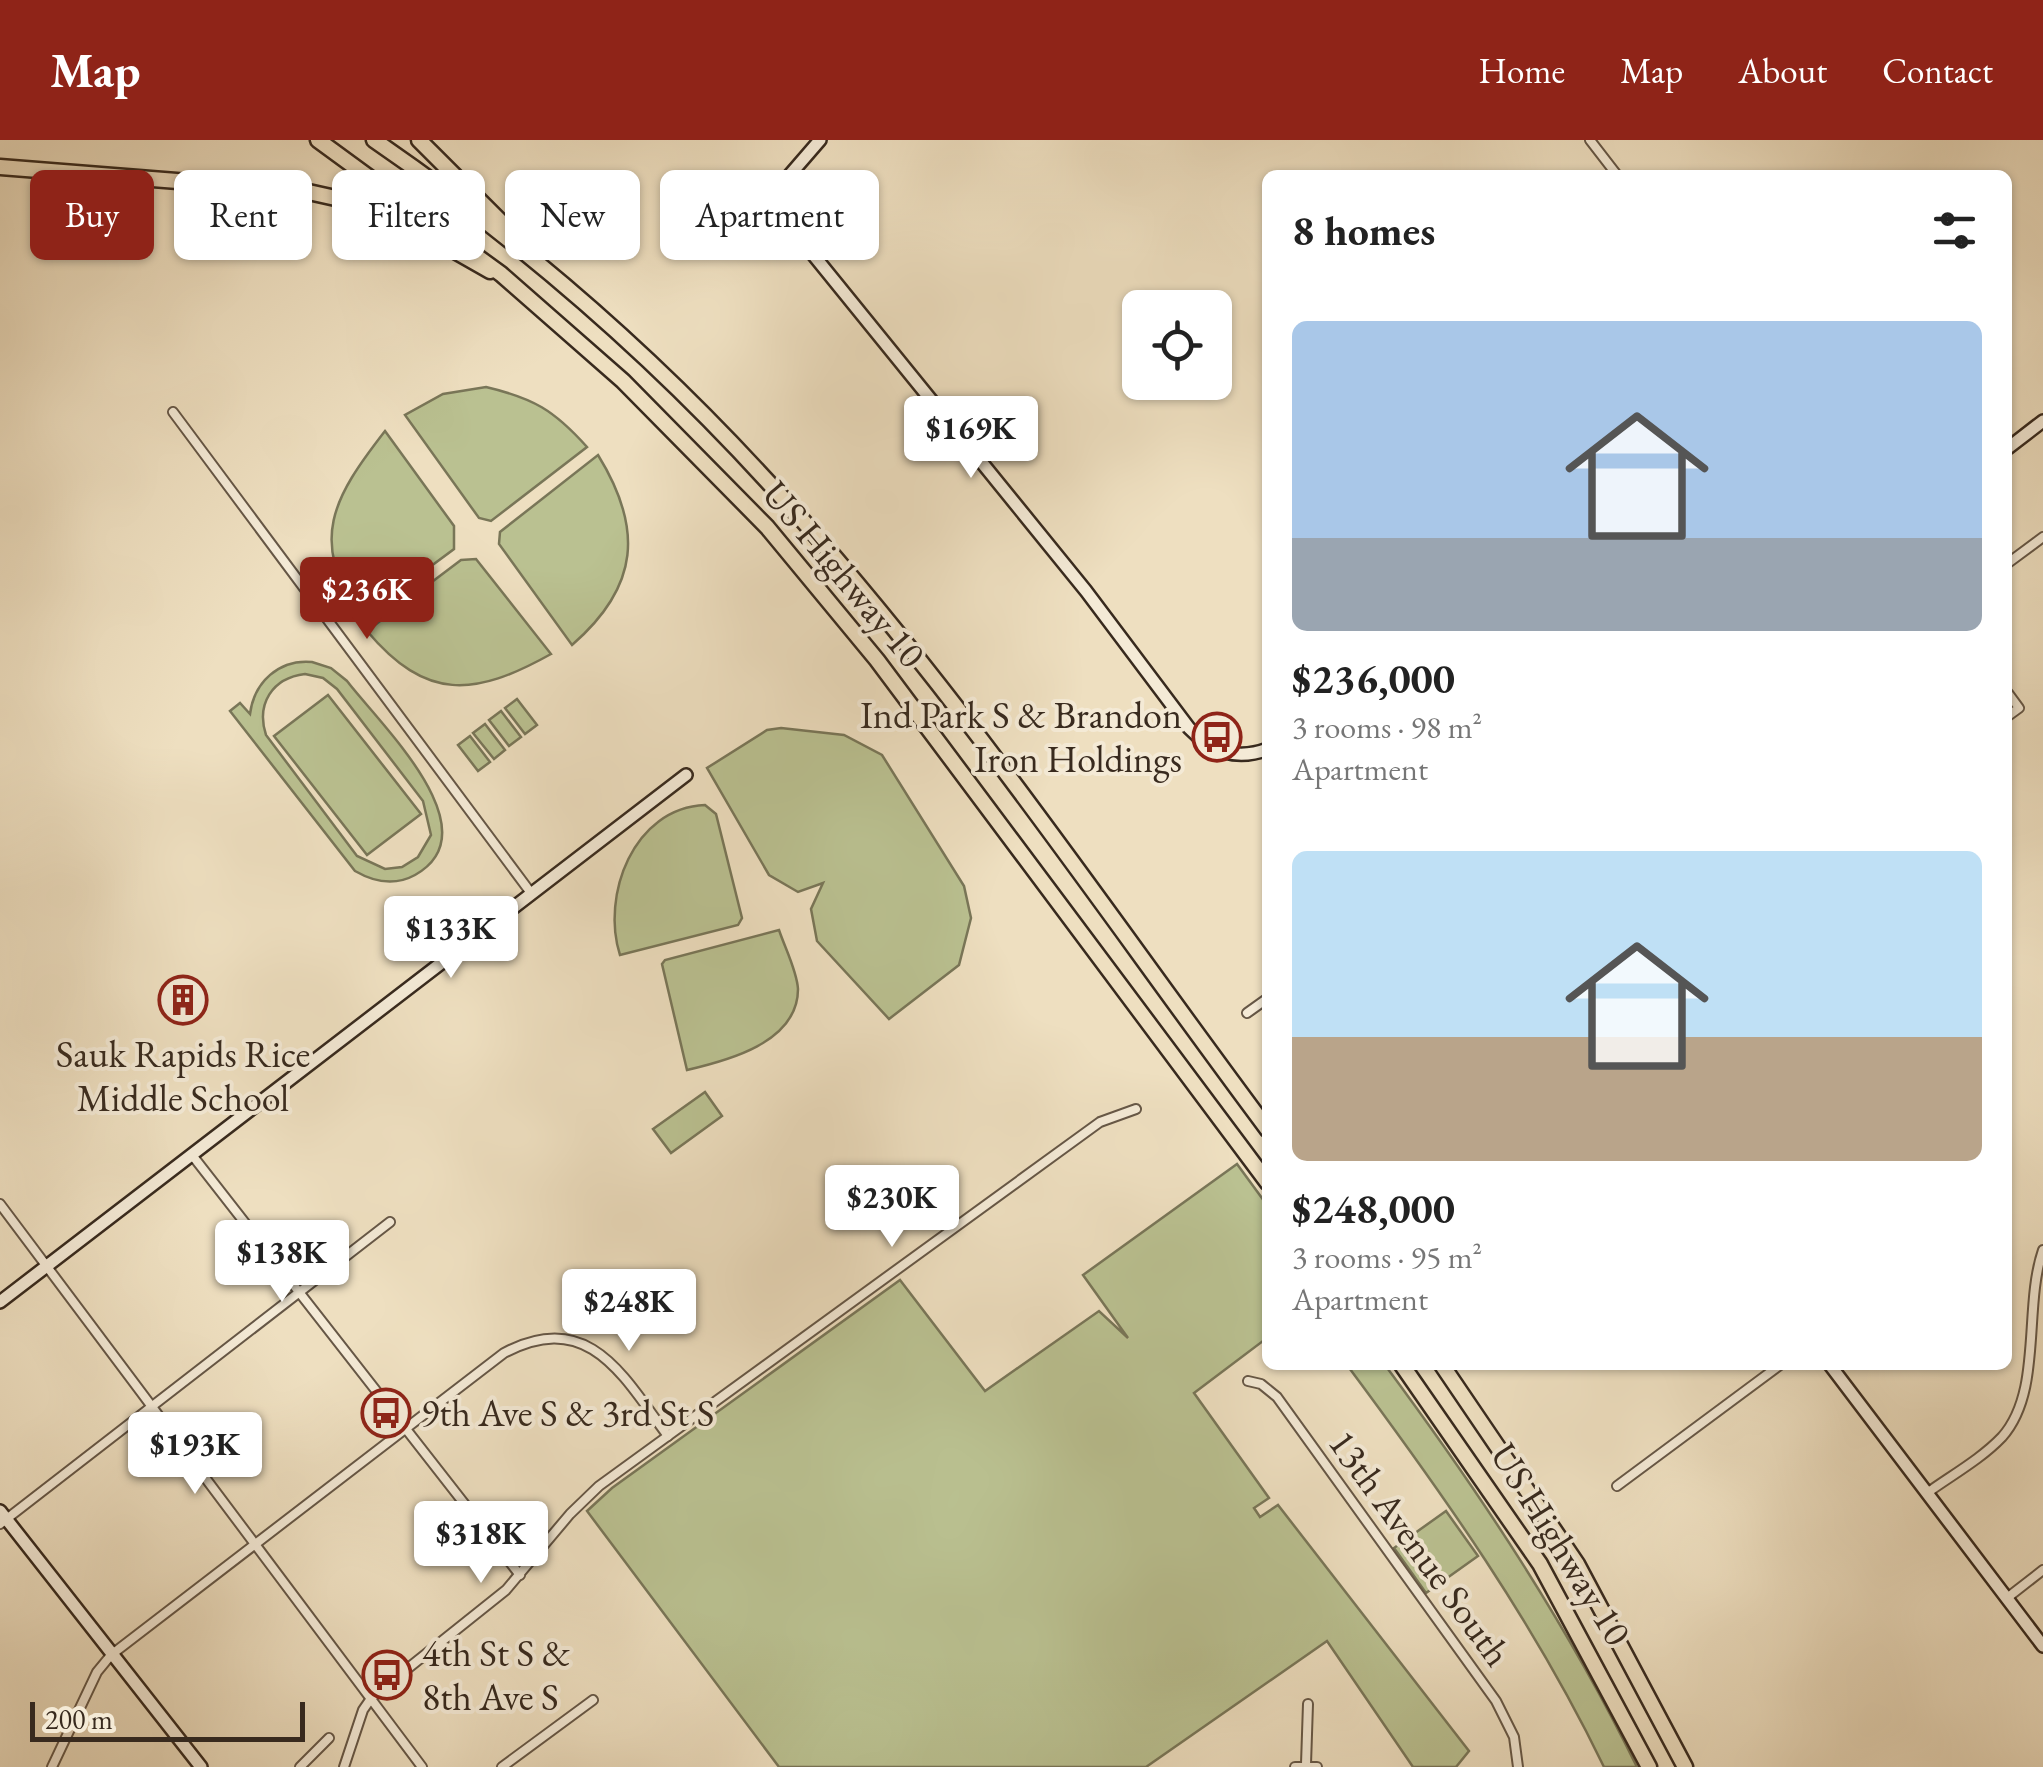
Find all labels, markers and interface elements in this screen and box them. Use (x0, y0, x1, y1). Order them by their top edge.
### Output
text: Map (50, 39, 141, 101)
text: Home (1479, 48, 1565, 93)
text: Map (1620, 48, 1683, 93)
text: About (1738, 48, 1827, 93)
text: Contact (1882, 48, 1993, 93)
chip: Buy (30, 170, 154, 260)
chip: Rent (174, 170, 312, 260)
chip: Filters (332, 170, 485, 260)
chip: New (505, 170, 640, 260)
chip: Apartment (660, 170, 879, 260)
text: 8 homes (1292, 203, 1435, 258)
icon: filters (1927, 203, 1982, 258)
map controls (1122, 290, 1232, 400)
button: locate (1122, 290, 1232, 400)
icon: home (1547, 386, 1727, 566)
pin: $169K (901, 396, 1041, 481)
text: $169K (926, 407, 1016, 449)
street label: US Highway 10 (752, 470, 937, 677)
pin: $236K (297, 557, 437, 642)
text: $236K (322, 568, 412, 610)
text: $236,000 (1292, 651, 1455, 706)
place label: Ind Park S & Brandon Iron Holdings (860, 690, 1182, 783)
text: 3 rooms · 98 m² (1292, 706, 1482, 748)
bus stop icon: Ind Park S & Brandon Iron Holdings (1191, 711, 1243, 763)
text: Apartment (1292, 748, 1428, 790)
pin: $133K (381, 896, 521, 981)
text: $133K (406, 907, 496, 949)
icon: home (1547, 916, 1727, 1096)
building icon: Sauk Rapids Rice Middle School (157, 974, 209, 1026)
place label: Sauk Rapids Rice Middle School (56, 1029, 310, 1122)
pin: $230K (822, 1165, 962, 1250)
text: $230K (847, 1176, 937, 1218)
text: $248,000 (1292, 1181, 1455, 1236)
pin: $138K (212, 1220, 352, 1305)
text: $138K (237, 1231, 327, 1273)
text: 3 rooms · 95 m² (1292, 1236, 1482, 1278)
pin: $248K (559, 1269, 699, 1354)
text: Apartment (1292, 1278, 1428, 1320)
text: $248K (584, 1280, 674, 1322)
bus stop icon: 9th Ave S & 3rd St S (360, 1387, 412, 1439)
place label: 9th Ave S & 3rd St S (421, 1388, 714, 1437)
pin: $193K (125, 1412, 265, 1497)
street label: 13th Avenue South (1318, 1420, 1523, 1675)
text: $193K (150, 1423, 240, 1465)
street label: US Highway 10 (1480, 1433, 1643, 1654)
pin: $318K (411, 1501, 551, 1586)
text: $318K (436, 1512, 526, 1554)
place label: 4th St S & 8th Ave S (422, 1628, 571, 1721)
bus stop icon: 4th St S & 8th Ave S (361, 1649, 413, 1701)
scale bar (30, 1697, 305, 1742)
text: 200 m (45, 1701, 113, 1737)

